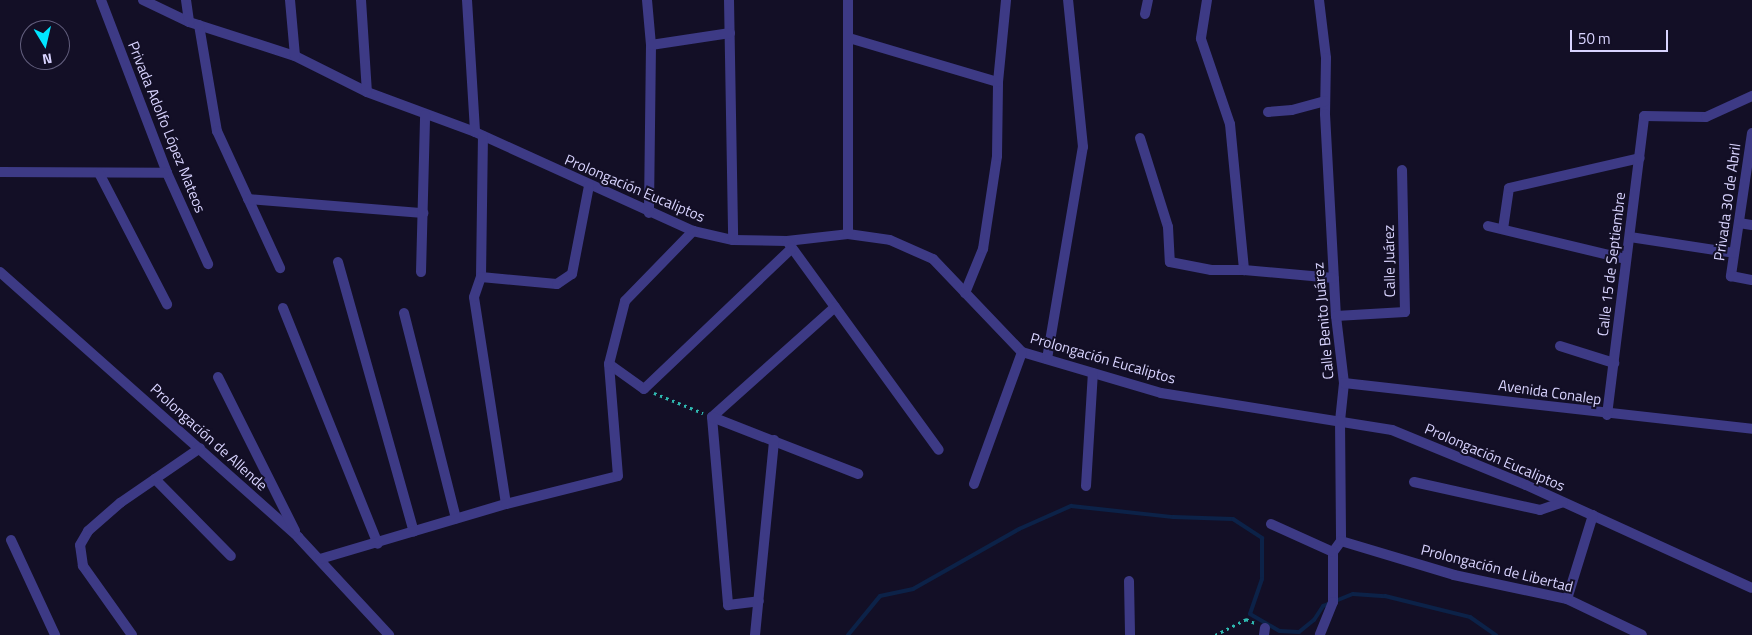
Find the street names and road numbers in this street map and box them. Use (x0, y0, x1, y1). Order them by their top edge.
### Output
street label: Privada Adolfo López Mateos (124, 39, 210, 215)
street label: Privada 30 de Abril (1710, 142, 1744, 262)
street label: Prolongación Eucaliptos (562, 150, 708, 226)
street label: Calle 15 de Septiembre (1593, 191, 1629, 337)
street label: Calle Juárez (1379, 224, 1399, 298)
street label: Calle Benito Juárez (1309, 262, 1337, 380)
street label: Prolongación Eucaliptos (1028, 329, 1178, 387)
street label: Avenida Conalep (1497, 376, 1603, 408)
street label: Prolongación de Allende (147, 380, 271, 494)
street label: Prolongación Eucaliptos (1422, 419, 1568, 495)
street label: Prolongación de Libertad (1419, 540, 1575, 596)

